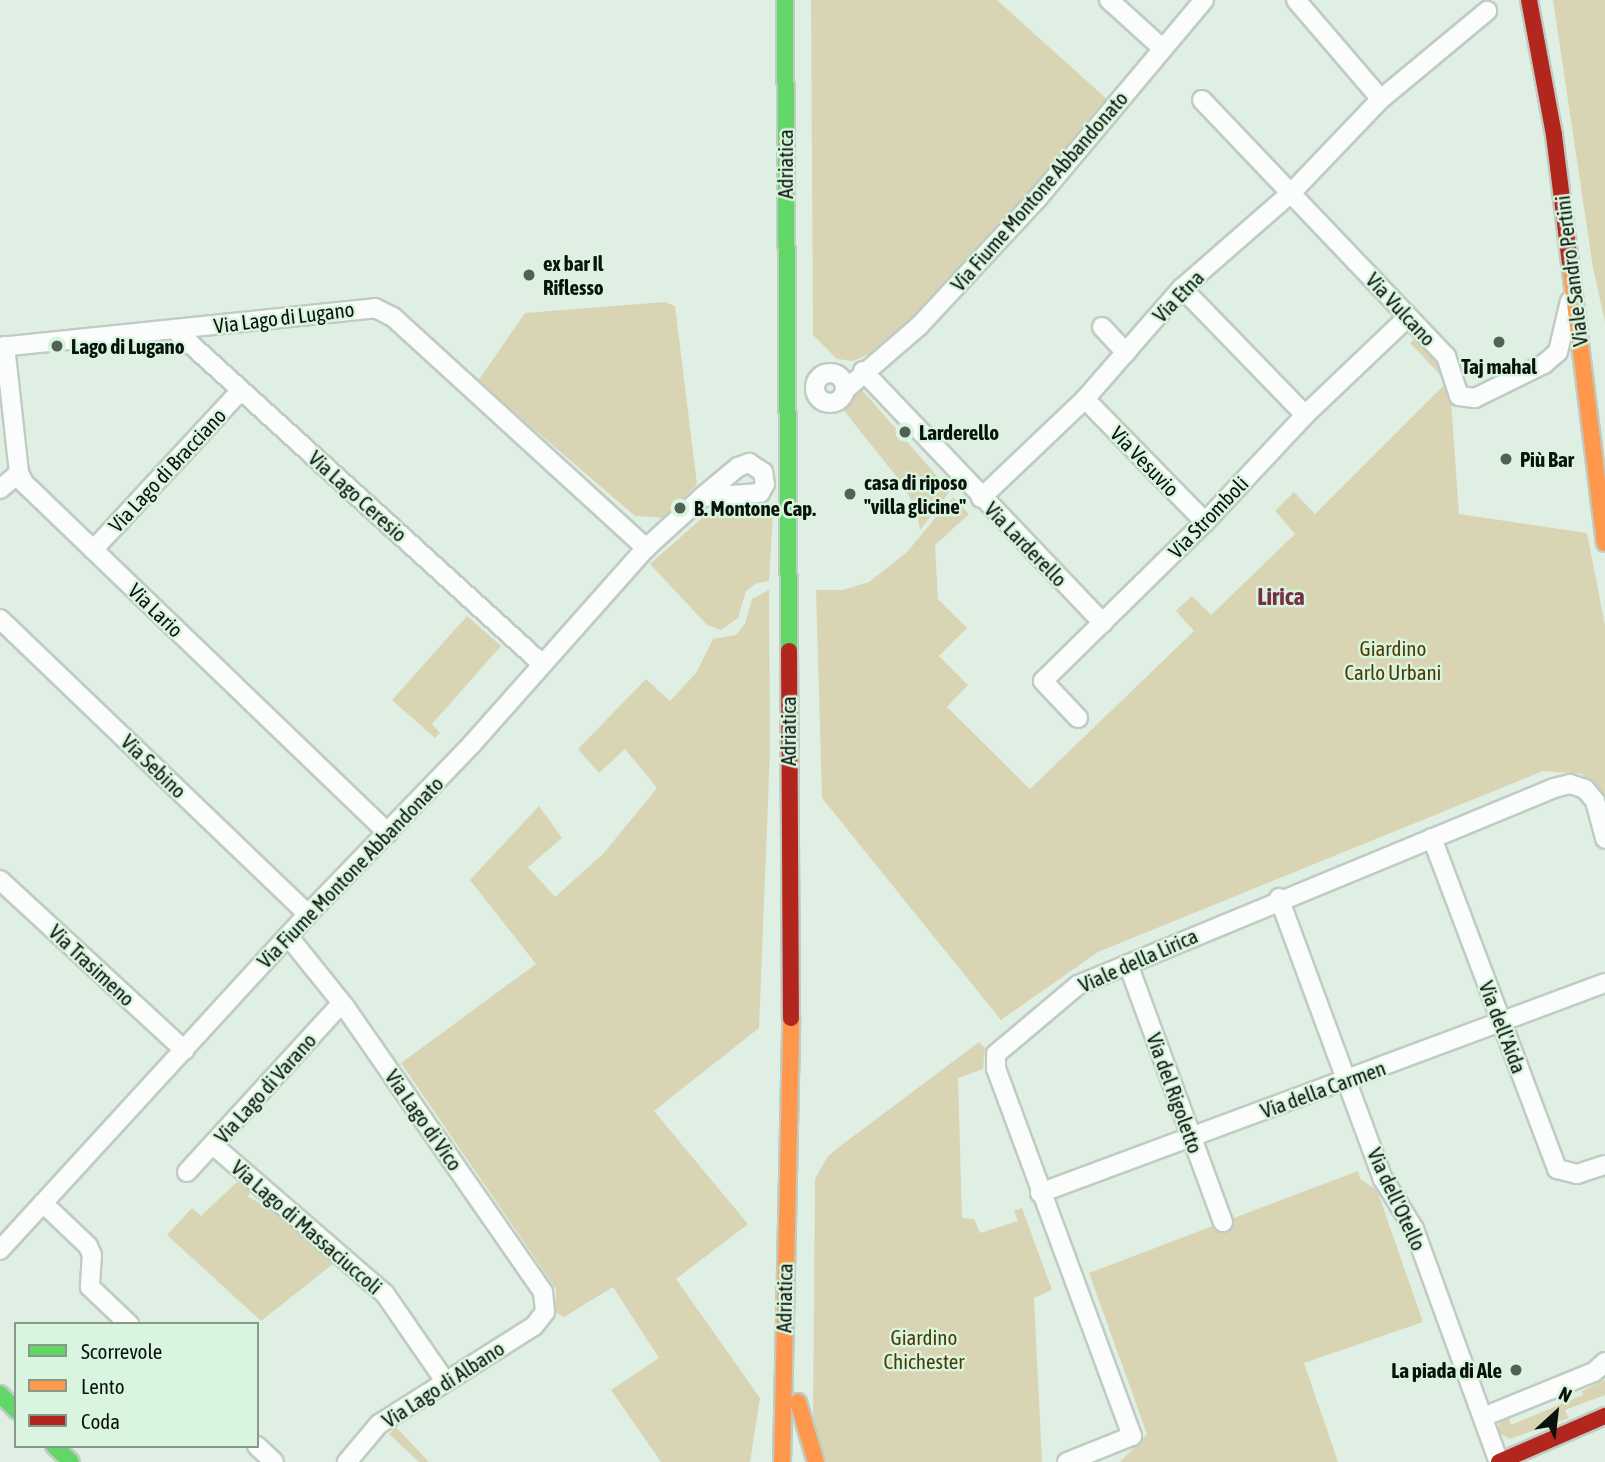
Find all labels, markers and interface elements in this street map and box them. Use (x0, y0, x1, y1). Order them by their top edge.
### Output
street label: Via Fiume Montone Abbandonato (945, 86, 1133, 296)
street label: Adriatica (772, 129, 798, 199)
street label: Viale Sandro Pertini (1549, 194, 1593, 348)
place label: ex bar Il Riflesso (543, 250, 604, 300)
street label: Via Etna (1147, 265, 1209, 327)
marker: ex bar Il Riflesso (521, 267, 537, 283)
street label: Via Vulcano (1361, 267, 1441, 351)
street label: Via Lago di Lugano (212, 296, 356, 338)
place label: Lago di Lugano (71, 333, 185, 359)
marker: Taj mahal (1491, 334, 1507, 350)
marker: Lago di Lugano (49, 338, 65, 354)
place label: Taj mahal (1461, 353, 1537, 379)
street label: Via Lago di Bracciano (103, 403, 231, 537)
place label: Larderello (919, 419, 999, 445)
street label: Via Vesuvio (1105, 421, 1185, 501)
marker: Larderello (897, 424, 913, 440)
street label: Via Lago Ceresio (304, 445, 412, 547)
place label: Più Bar (1520, 446, 1574, 472)
marker: Più Bar (1498, 451, 1514, 467)
place label: casa di riposo "villa glicine" (864, 469, 967, 519)
street label: Via Stromboli (1163, 471, 1253, 563)
marker: casa di riposo "villa glicine" (842, 486, 858, 502)
place label: B. Montone Cap. (694, 495, 816, 521)
street label: Via Larderello (979, 496, 1073, 592)
marker: B. Montone Cap. (672, 500, 688, 516)
street label: Via Lario (123, 578, 189, 642)
district label: Lirica (1257, 583, 1305, 611)
park label: Giardino Carlo Urbani (1345, 635, 1441, 685)
street label: Adriatica (775, 696, 801, 766)
street label: Via Sebino (116, 729, 192, 803)
street label: Via Fiume Montone Abbandonato (252, 771, 448, 973)
street label: Via Trasimeno (44, 919, 140, 1011)
street label: Viale della Lirica (1075, 923, 1201, 997)
street label: Via dell'Aida (1474, 977, 1532, 1077)
street label: Via Lago di Varano (209, 1028, 321, 1148)
street label: Via del Rigoletto (1142, 1029, 1208, 1157)
street label: Via della Carmen (1257, 1055, 1389, 1123)
street label: Via Lago di Vico (380, 1065, 468, 1175)
street label: Via dell'Otello (1362, 1144, 1432, 1254)
street label: Via Lago di Massaciuccoli (226, 1155, 388, 1299)
street label: Adriatica (771, 1263, 797, 1333)
legend (14, 1322, 259, 1448)
park label: Giardino Chichester (884, 1324, 964, 1374)
street label: Via Lago di Albano (377, 1335, 509, 1433)
text: Scorrevole (81, 1339, 162, 1363)
place label: La piada di Ale (1391, 1357, 1502, 1383)
marker: La piada di Ale (1508, 1362, 1524, 1378)
text: Lento (81, 1374, 125, 1398)
north arrow (1521, 1378, 1591, 1448)
text: N (1556, 1382, 1576, 1407)
text: Coda (81, 1409, 120, 1433)

